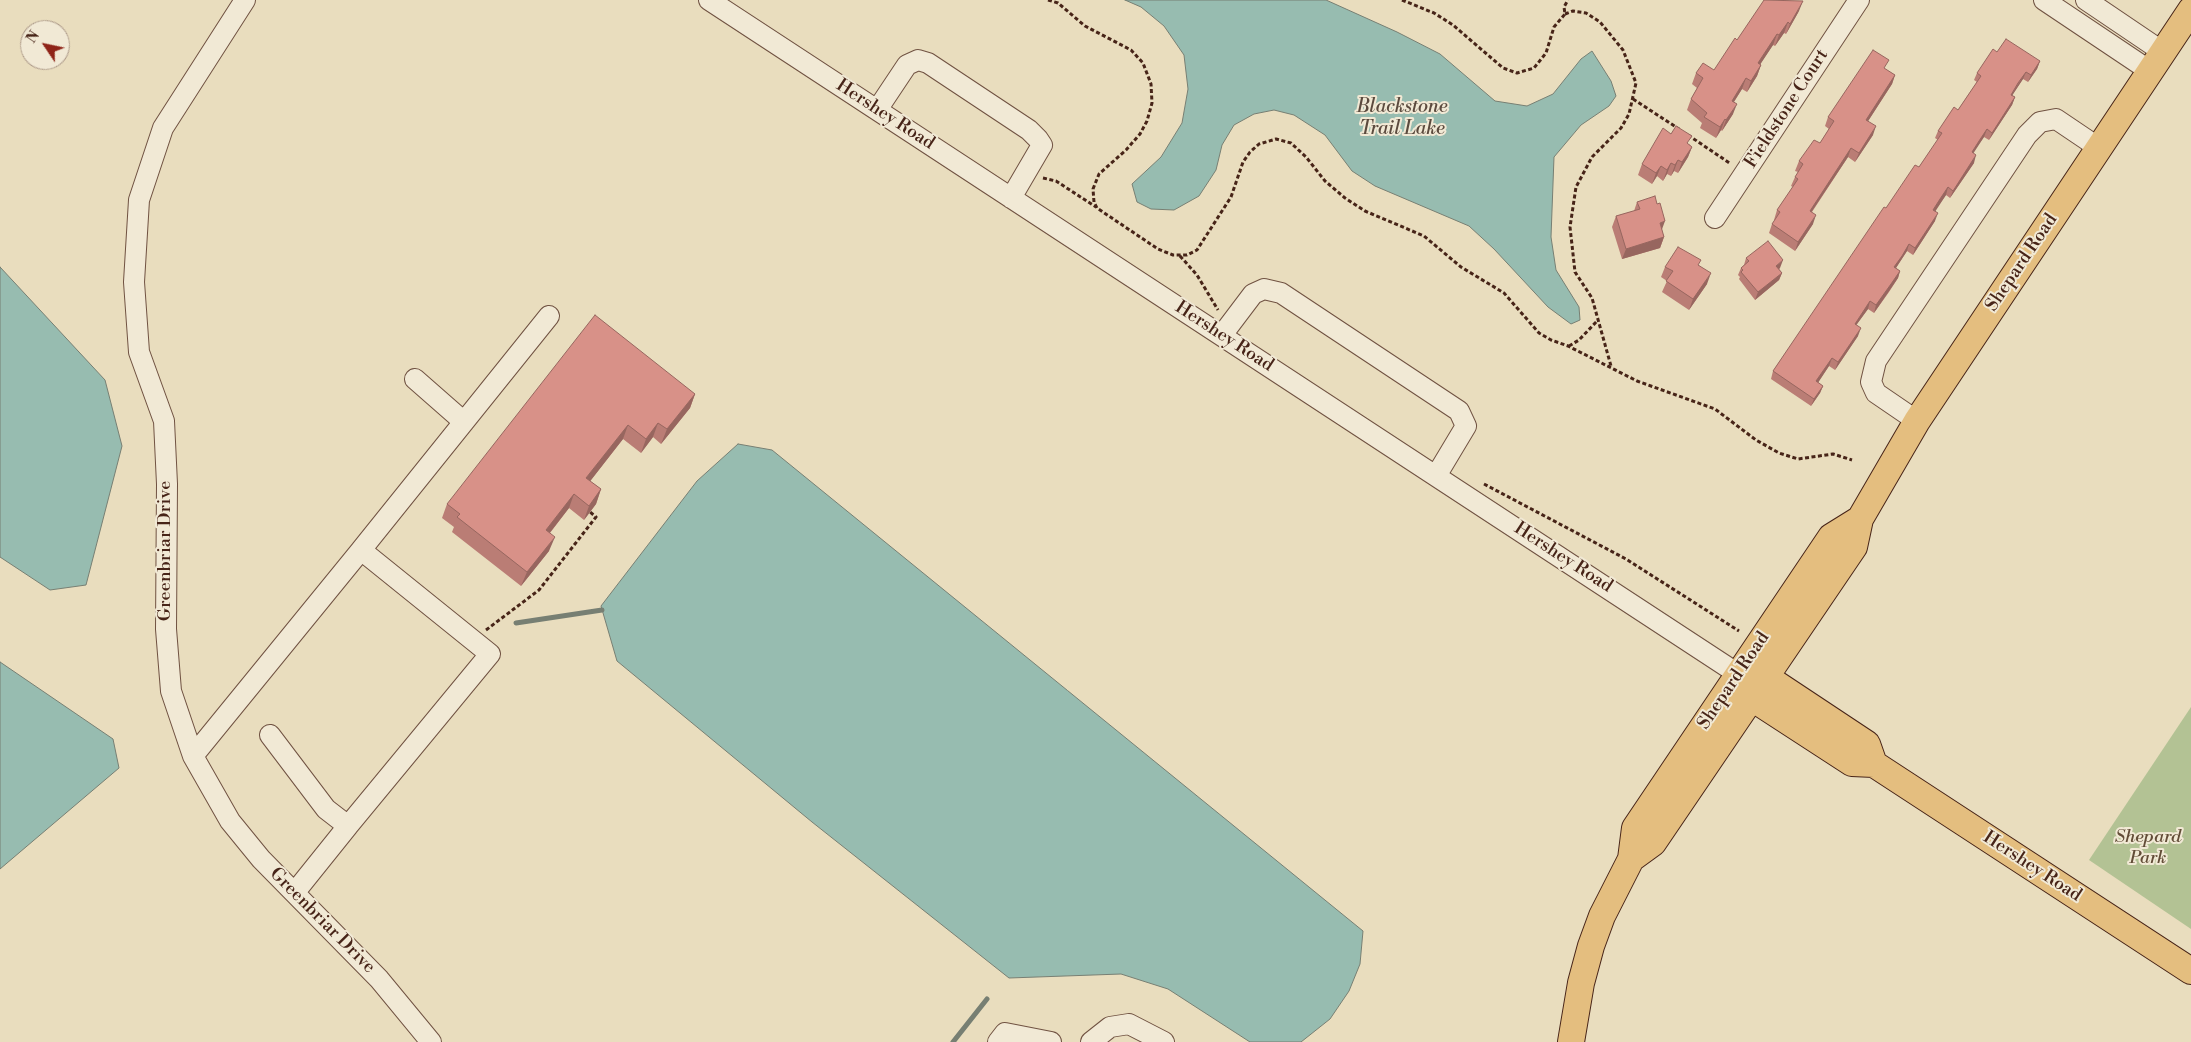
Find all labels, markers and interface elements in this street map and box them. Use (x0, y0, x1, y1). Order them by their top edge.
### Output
north arrow (20, 20, 70, 70)
text: N (23, 28, 44, 47)
street label: Fieldstone Court (1741, 45, 1833, 173)
street label: Hershey Road (832, 75, 938, 155)
water label: Blackstone Trail Lake (1356, 96, 1448, 140)
street label: Shepard Road (1981, 210, 2063, 316)
street label: Hershey Road (1171, 297, 1277, 377)
street label: Greenbriar Drive (155, 481, 177, 621)
street label: Hershey Road (1510, 518, 1616, 598)
street label: Shepard Road (1693, 628, 1775, 734)
street label: Hershey Road (1979, 827, 2085, 907)
park label: Shepard Park (2115, 827, 2181, 870)
street label: Greenbriar Drive (265, 864, 379, 978)

